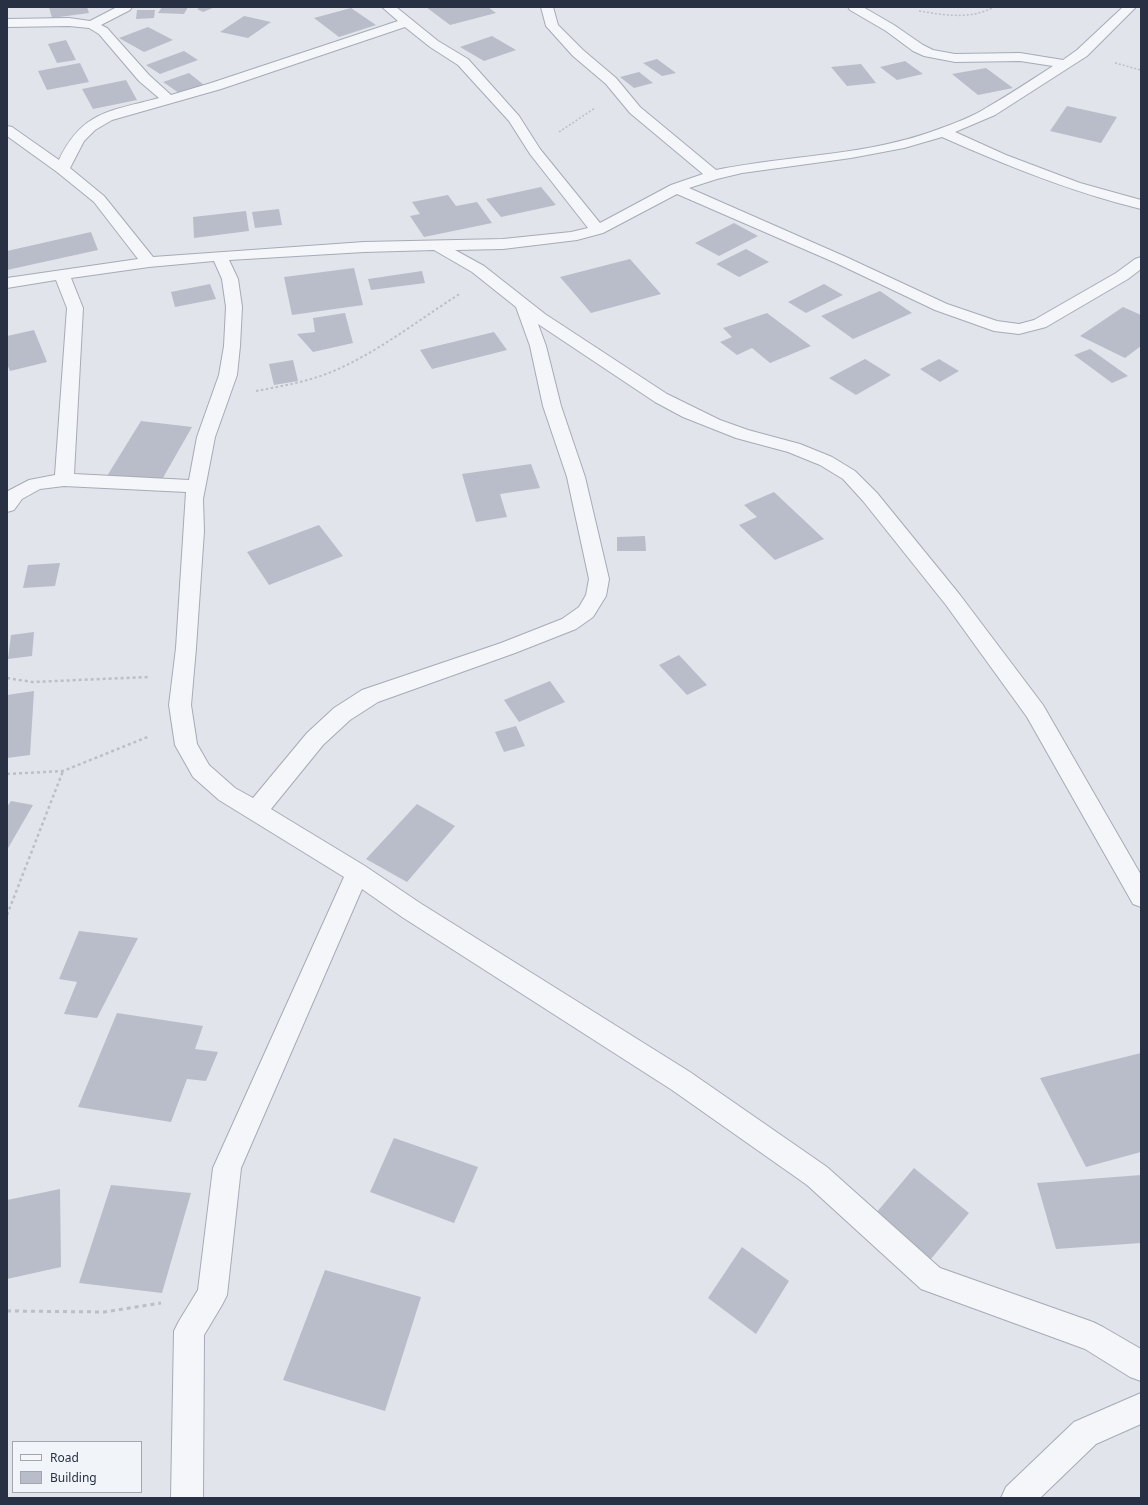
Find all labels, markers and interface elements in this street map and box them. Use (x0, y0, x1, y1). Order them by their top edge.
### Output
legend (12, 1441, 142, 1493)
text: Road (50, 1449, 79, 1466)
text: Building (50, 1469, 97, 1486)

